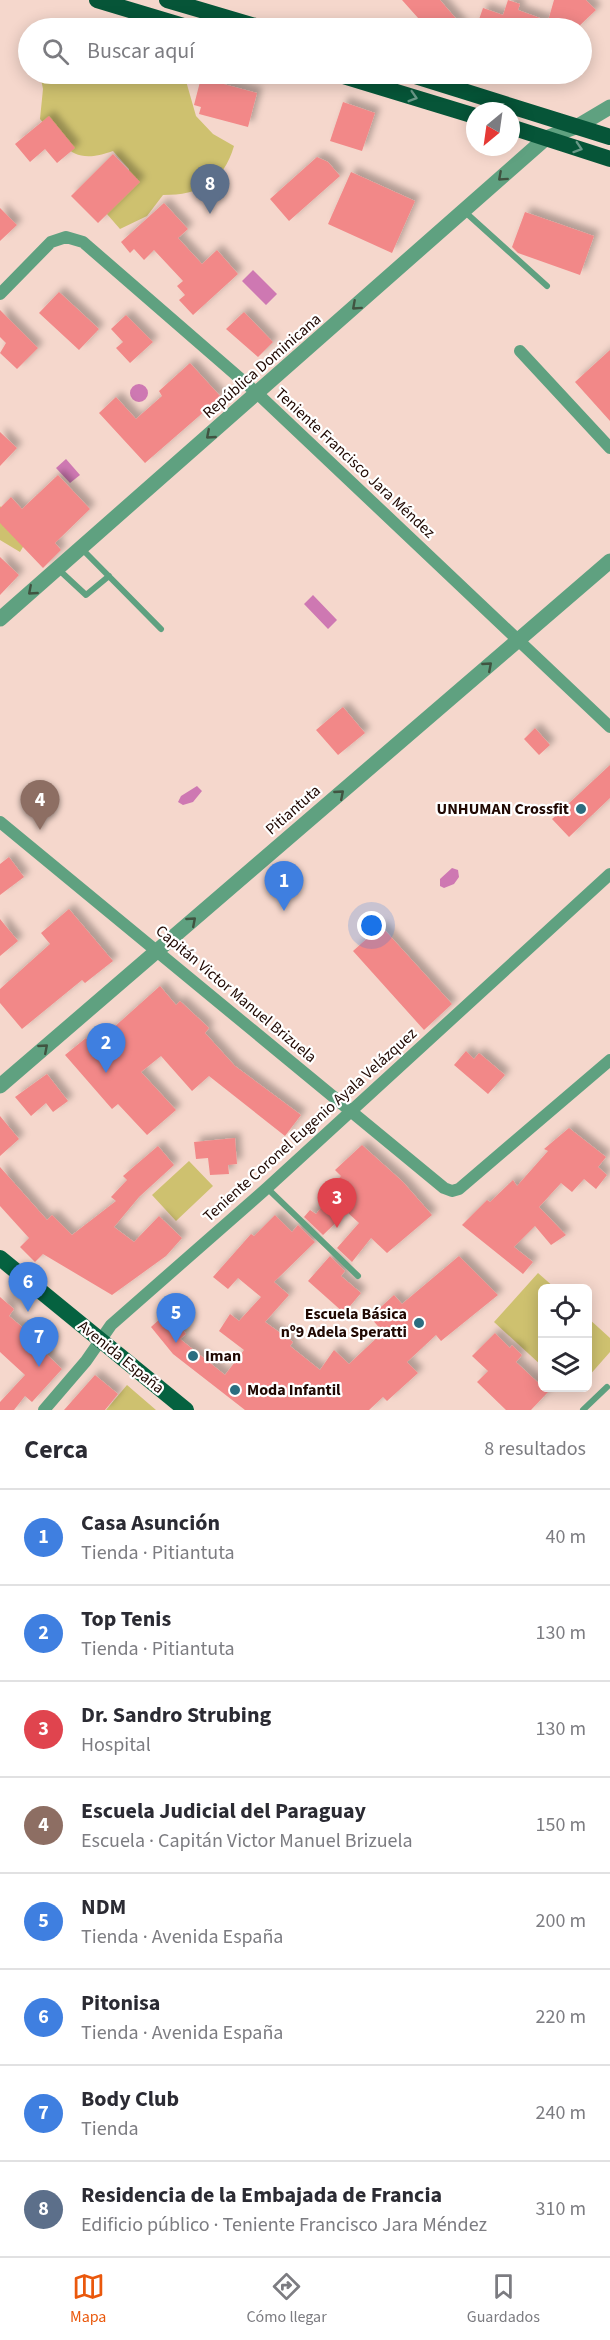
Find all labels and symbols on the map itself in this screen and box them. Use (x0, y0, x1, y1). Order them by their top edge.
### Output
one-way arrow (407, 90, 418, 102)
north arrow (466, 102, 520, 156)
one-way arrow (572, 141, 583, 154)
pin: 8 (190, 164, 230, 214)
one-way arrow (498, 170, 509, 181)
one-way arrow (352, 299, 363, 310)
street label: República Dominicana (198, 308, 326, 424)
street label: Teniente Francisco Jara Méndez (270, 383, 440, 543)
one-way arrow (206, 428, 217, 439)
one-way arrow (28, 584, 39, 595)
one-way arrow (481, 662, 492, 673)
pin: 4 (20, 780, 60, 830)
street label: Pitiantuta (261, 780, 325, 840)
one-way arrow (333, 790, 344, 801)
place label: UNHUMAN Crossfit (437, 798, 569, 820)
marker: UNHUMAN Crossfit (574, 802, 588, 816)
pin: 1 (264, 862, 304, 911)
your location (357, 911, 386, 940)
one-way arrow (185, 917, 196, 928)
street label: Capitán Victor Manuel Brizuela (151, 920, 321, 1068)
street label: Teniente Coronel Eugenio Ayala Velázquez (198, 1023, 422, 1227)
pin: 2 (86, 1024, 126, 1073)
one-way arrow (37, 1044, 48, 1055)
pin: 3 (318, 1178, 356, 1228)
pin: 6 (9, 1262, 48, 1312)
pin: 5 (156, 1294, 195, 1343)
place label: Escuela Básica nº9 Adela Speratti (281, 1303, 407, 1343)
street label: Avenida España (73, 1315, 169, 1399)
marker: Escuela Básica nº9 Adela Speratti (412, 1316, 426, 1330)
pin: 7 (20, 1318, 58, 1367)
place label: Iman (205, 1345, 241, 1367)
marker: Iman (186, 1349, 200, 1363)
place label: Moda Infantil (247, 1379, 341, 1401)
marker: Moda Infantil (228, 1383, 242, 1397)

